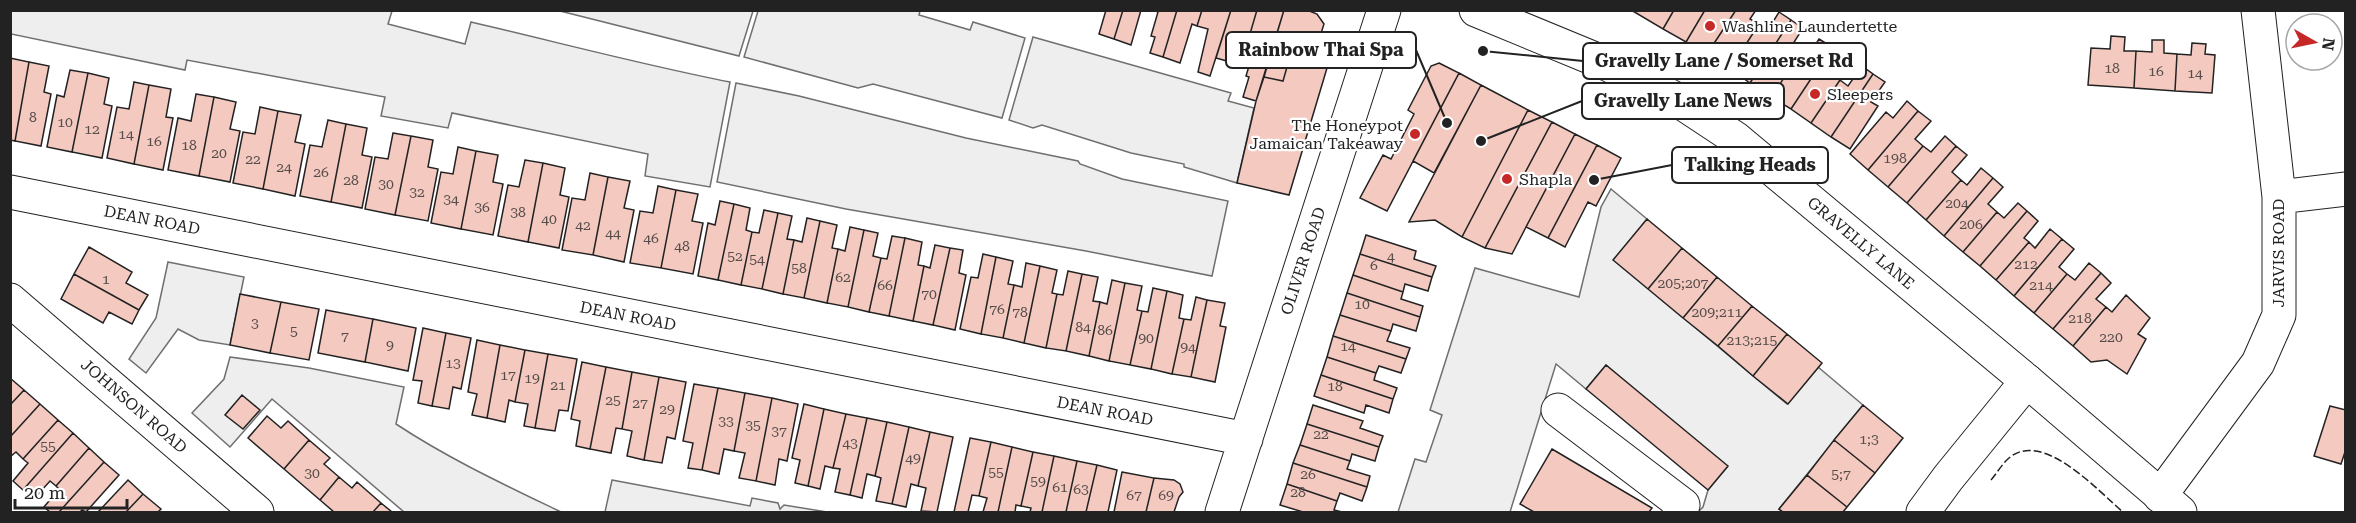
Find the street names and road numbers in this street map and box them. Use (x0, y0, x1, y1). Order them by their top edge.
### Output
street label: GRAVELLY LANE (1804, 193, 1918, 293)
street label: JARVIS ROAD (2269, 199, 2288, 307)
street label: DEAN ROAD (102, 201, 202, 239)
street label: OLIVER ROAD (1277, 205, 1329, 317)
street label: DEAN ROAD (578, 297, 678, 335)
street label: JOHNSON ROAD (77, 355, 191, 457)
street label: DEAN ROAD (1055, 392, 1155, 430)

